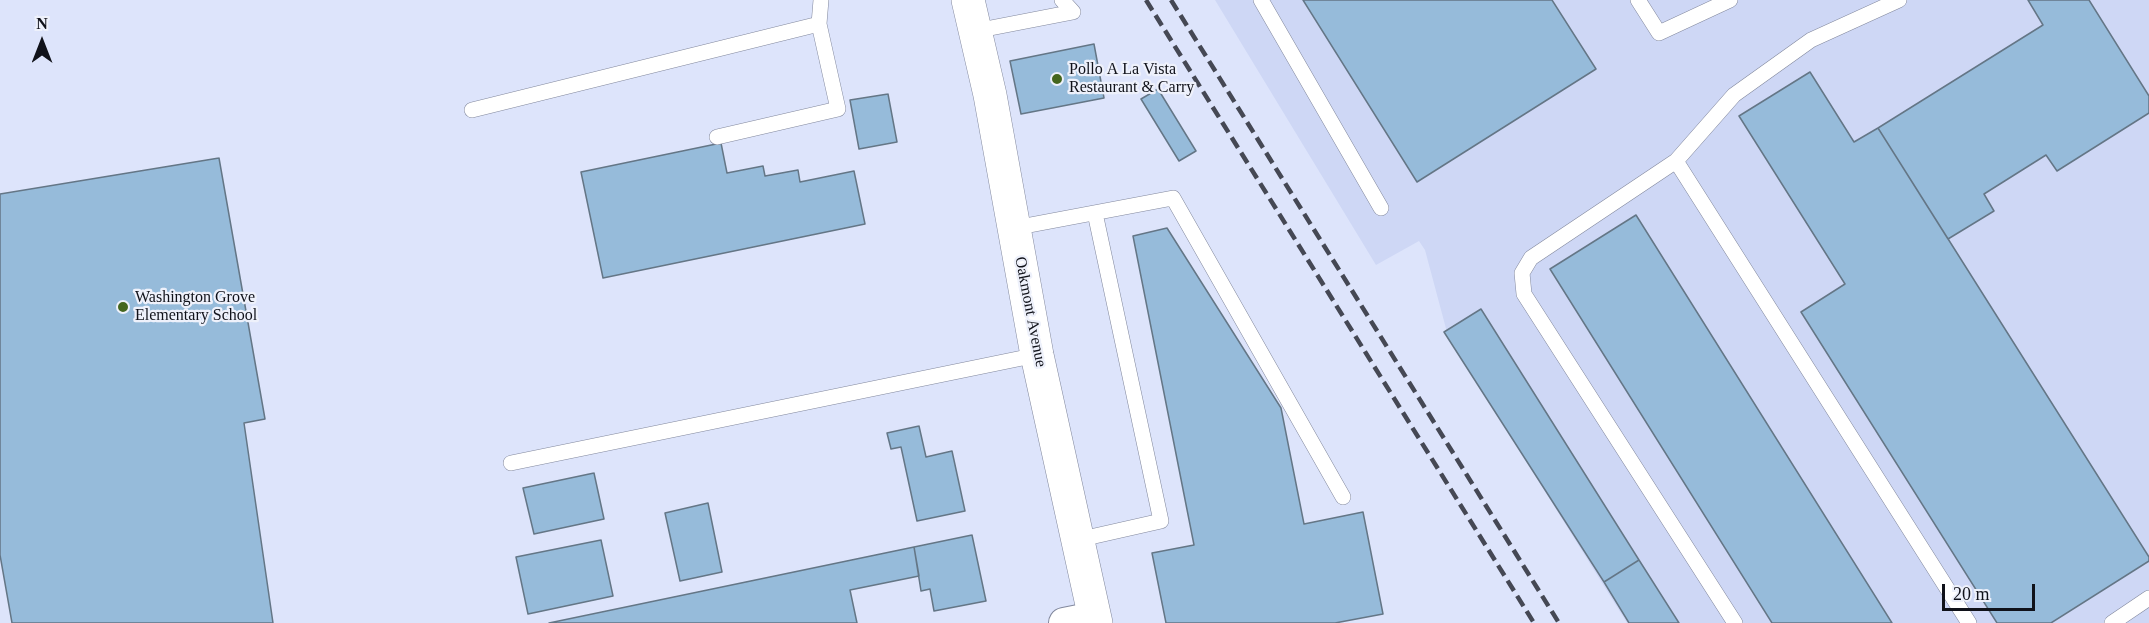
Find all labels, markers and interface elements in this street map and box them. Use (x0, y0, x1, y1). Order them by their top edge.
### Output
north arrow (12, 12, 72, 72)
text: N (36, 15, 48, 32)
place label: Pollo A La Vista Restaurant & Carry (1069, 60, 1194, 98)
marker: Pollo A La Vista Restaurant & Carry (1050, 72, 1064, 86)
street label: Oakmont Avenue (1010, 255, 1050, 369)
place label: Washington Grove Elementary School (135, 288, 257, 326)
marker: Washington Grove Elementary School (116, 300, 130, 314)
scale bar (1945, 572, 2038, 610)
text: 20 m (1953, 584, 1990, 604)

